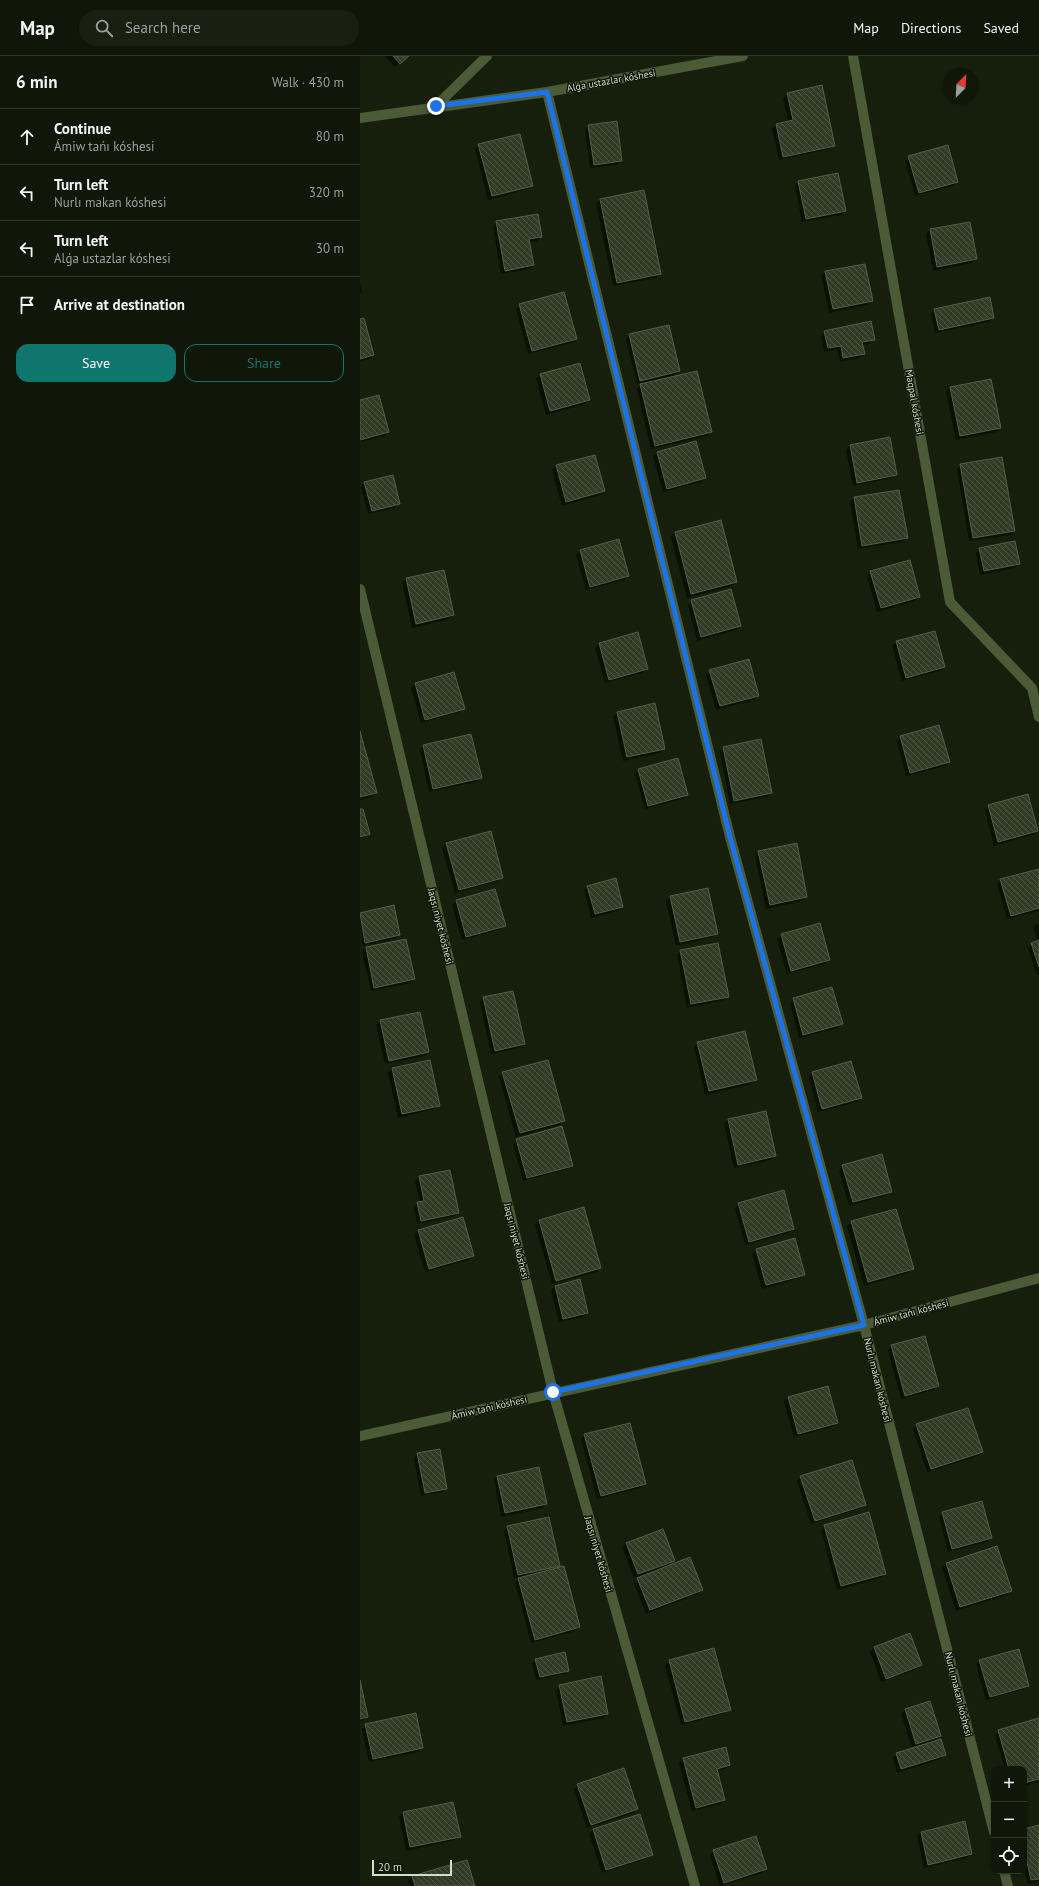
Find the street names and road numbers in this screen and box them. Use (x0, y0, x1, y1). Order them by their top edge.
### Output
street label: Alǵa ustazlar kóshesi (566, 66, 656, 95)
street label: Maqpal kóshesi (902, 369, 927, 436)
street label: Jaqsı niyet kóshesi (424, 886, 456, 966)
street label: Jaqsı niyet kóshesi (500, 1201, 532, 1281)
street label: Ámiw tańı kóshesi (872, 1296, 950, 1329)
street label: Nurlı makan kóshesi (861, 1337, 894, 1424)
street label: Ámiw tańı kóshesi (450, 1392, 528, 1423)
street label: Jaqsı niyet kóshesi (581, 1514, 616, 1594)
street label: Nurlı makan kóshesi (942, 1651, 975, 1738)

